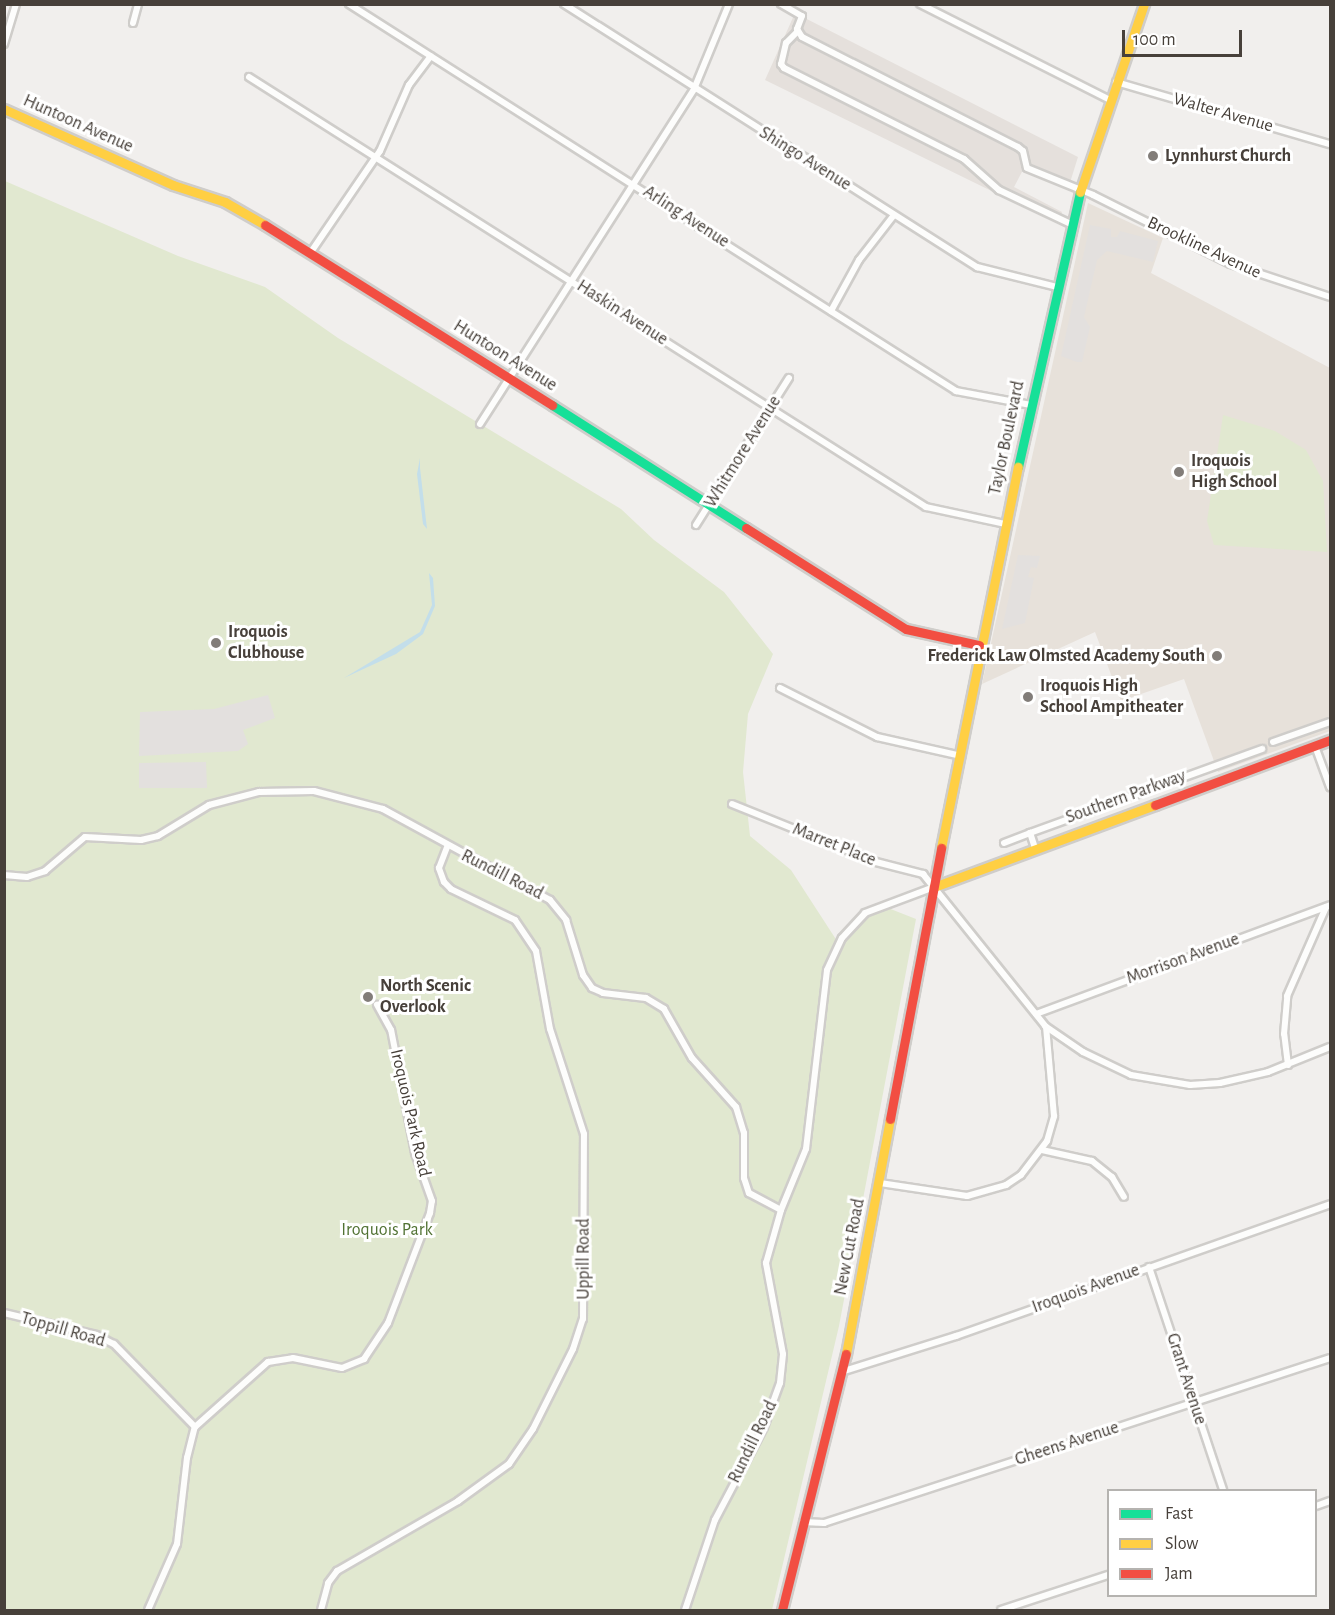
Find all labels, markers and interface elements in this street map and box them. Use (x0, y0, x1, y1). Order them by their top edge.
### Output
scale bar (1125, 18, 1245, 56)
text: 100 m (1133, 31, 1176, 49)
street label: Walter Avenue (1171, 88, 1275, 138)
street label: Huntoon Avenue (20, 90, 136, 158)
street label: Shingo Avenue (755, 122, 855, 196)
place label: Lynnhurst Church (1165, 145, 1291, 167)
marker: Lynnhurst Church (1146, 149, 1160, 163)
street label: Arling Avenue (639, 181, 733, 253)
street label: Brookline Avenue (1144, 212, 1264, 284)
street label: Haskin Avenue (572, 276, 672, 350)
street label: Huntoon Avenue (449, 316, 561, 396)
street label: Taylor Boulevard (984, 379, 1030, 497)
street label: Whitmore Avenue (700, 392, 786, 512)
place label: Iroquois High School (1191, 451, 1277, 494)
marker: Iroquois High School (1172, 465, 1186, 479)
place label: Iroquois Clubhouse (228, 622, 304, 664)
marker: Iroquois Clubhouse (209, 636, 223, 650)
place label: Frederick Law Olmsted Academy South (928, 645, 1205, 667)
marker: Frederick Law Olmsted Academy South (1210, 649, 1224, 663)
place label: Iroquois High School Ampitheater (1040, 676, 1183, 718)
marker: Iroquois High School Ampitheater (1021, 690, 1035, 704)
street label: Southern Parkway (1063, 765, 1189, 829)
street label: Marret Place (789, 818, 879, 872)
street label: Rundill Road (457, 845, 547, 905)
street label: Morrison Avenue (1124, 929, 1242, 989)
place label: North Scenic Overlook (380, 976, 471, 1018)
marker: North Scenic Overlook (361, 990, 375, 1004)
street label: Iroquois Park Road (385, 1047, 435, 1179)
street label: New Cut Road (830, 1197, 870, 1297)
street label: Uppill Road (573, 1218, 595, 1300)
park label: Iroquois Park (341, 1219, 433, 1241)
street label: Iroquois Avenue (1029, 1260, 1143, 1318)
street label: Toppill Road (18, 1308, 108, 1352)
street label: Grant Avenue (1161, 1331, 1211, 1427)
street label: Rundill Road (724, 1397, 782, 1487)
street label: Gheens Avenue (1012, 1417, 1122, 1471)
legend (1107, 1489, 1317, 1597)
text: Fast (1165, 1505, 1193, 1523)
text: Slow (1165, 1535, 1198, 1553)
text: Jam (1165, 1565, 1193, 1583)

